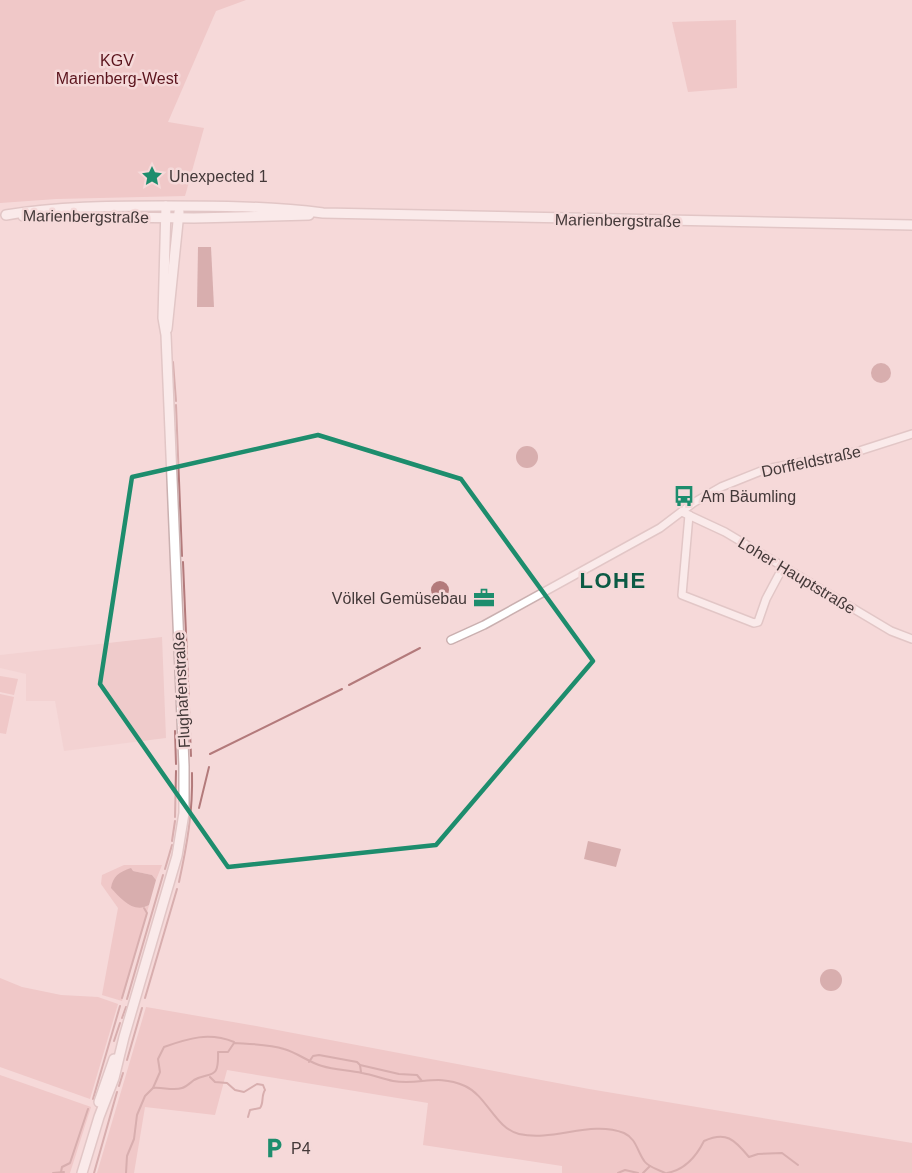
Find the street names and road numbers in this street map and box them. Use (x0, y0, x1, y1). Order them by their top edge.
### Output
street label: Marienbergstraße (23, 207, 149, 226)
street label: Marienbergstraße (555, 211, 681, 230)
street label: Dorffeldstraße (760, 443, 862, 480)
street label: Loher Hauptstraße (735, 534, 858, 617)
street label: Flughafenstraße (170, 631, 193, 749)

